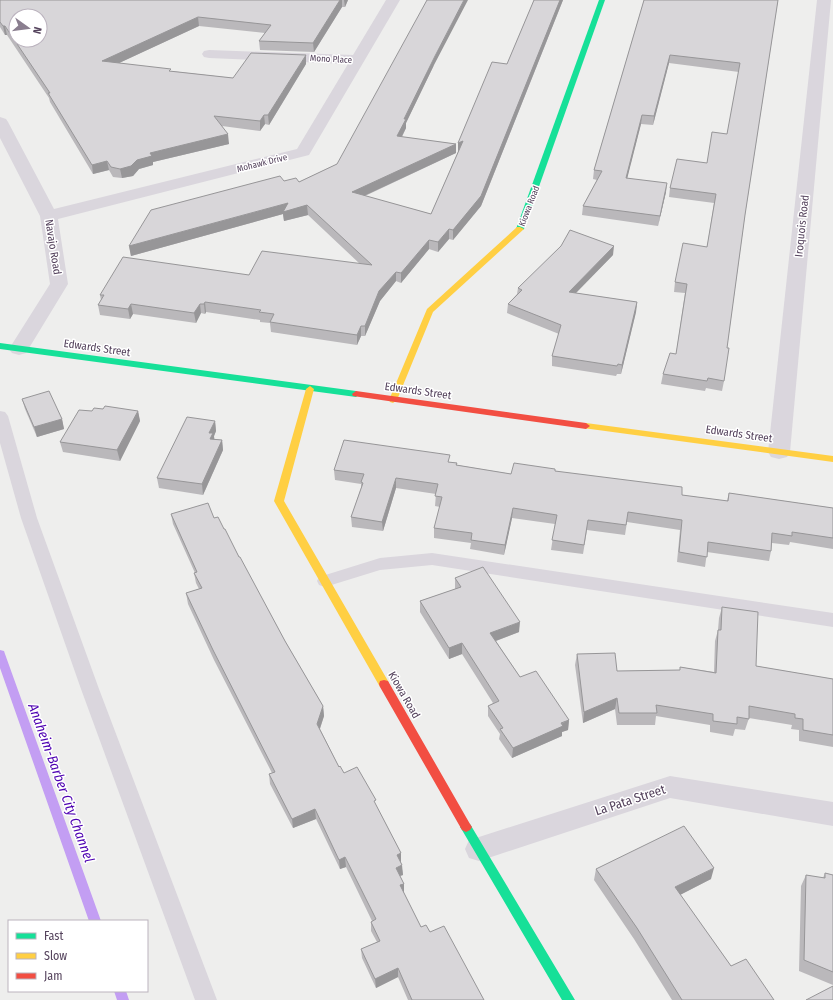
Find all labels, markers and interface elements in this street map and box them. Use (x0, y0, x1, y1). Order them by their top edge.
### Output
north arrow (8, 8, 48, 48)
text: N (30, 26, 44, 35)
street label: Mono Place (310, 53, 353, 65)
street label: Mohawk Drive (236, 152, 289, 174)
street label: Kiowa Road (517, 184, 541, 228)
street label: Iroquois Road (792, 194, 812, 258)
street label: Navajo Road (42, 218, 64, 276)
street label: Edwards Street (63, 337, 131, 359)
street label: Edwards Street (384, 380, 452, 402)
street label: Edwards Street (705, 423, 773, 445)
street label: Kiowa Road (385, 669, 423, 721)
water label: Anaheim-Barber City Channel (24, 700, 98, 865)
street label: La Pata Street (593, 781, 668, 818)
legend (8, 920, 148, 992)
text: Fast (44, 929, 63, 943)
text: Slow (44, 949, 67, 963)
text: Jam (44, 969, 62, 983)

